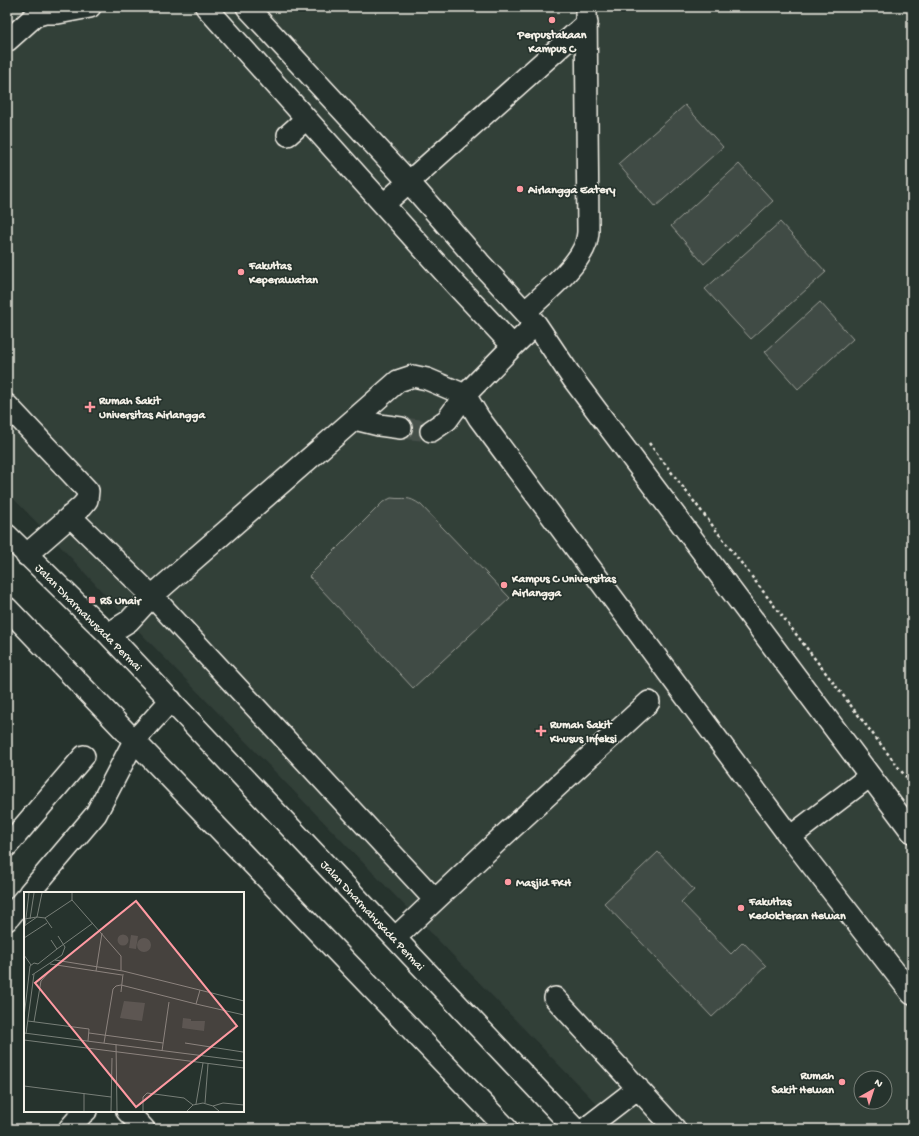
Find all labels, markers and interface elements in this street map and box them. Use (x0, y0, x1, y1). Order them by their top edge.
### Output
marker: Perpustakaan Kampus C (547, 15, 557, 25)
place label: Perpustakaan Kampus C (517, 29, 587, 57)
marker: Airlangga Eatery (515, 184, 525, 194)
place label: Airlangga Eatery (527, 184, 616, 198)
place label: Fakultas Keperawatan (248, 260, 318, 288)
marker: Fakultas Keperawatan (236, 267, 246, 277)
place label: Rumah Sakit Universitas Airlangga (98, 395, 206, 423)
marker: Rumah Sakit Universitas Airlangga (84, 401, 96, 413)
street label: Jalan Dharmahusada Permai (31, 562, 144, 675)
place label: Kampus C Universitas Airlangga (511, 573, 616, 601)
marker: Kampus C Universitas Airlangga (499, 580, 509, 590)
marker: RS Unair (87, 595, 97, 605)
place label: RS Unair (99, 595, 143, 609)
place label: Rumah Sakit Khusus Infeksi (549, 719, 617, 747)
marker: Rumah Sakit Khusus Infeksi (535, 725, 547, 737)
street label: Jalan Dharmahusada Permai (317, 858, 427, 975)
marker: Masjid FKH (503, 877, 513, 887)
place label: Masjid FKH (516, 877, 572, 891)
inset map (24, 892, 244, 1112)
place label: Fakultas Kedokteran Hewan (748, 896, 846, 924)
marker: Fakultas Kedokteran Hewan (736, 903, 746, 913)
place label: Rumah Sakit Hewan (771, 1070, 835, 1098)
north arrow (853, 1070, 893, 1110)
marker: Rumah Sakit Hewan (837, 1077, 847, 1087)
text: N (871, 1077, 885, 1091)

